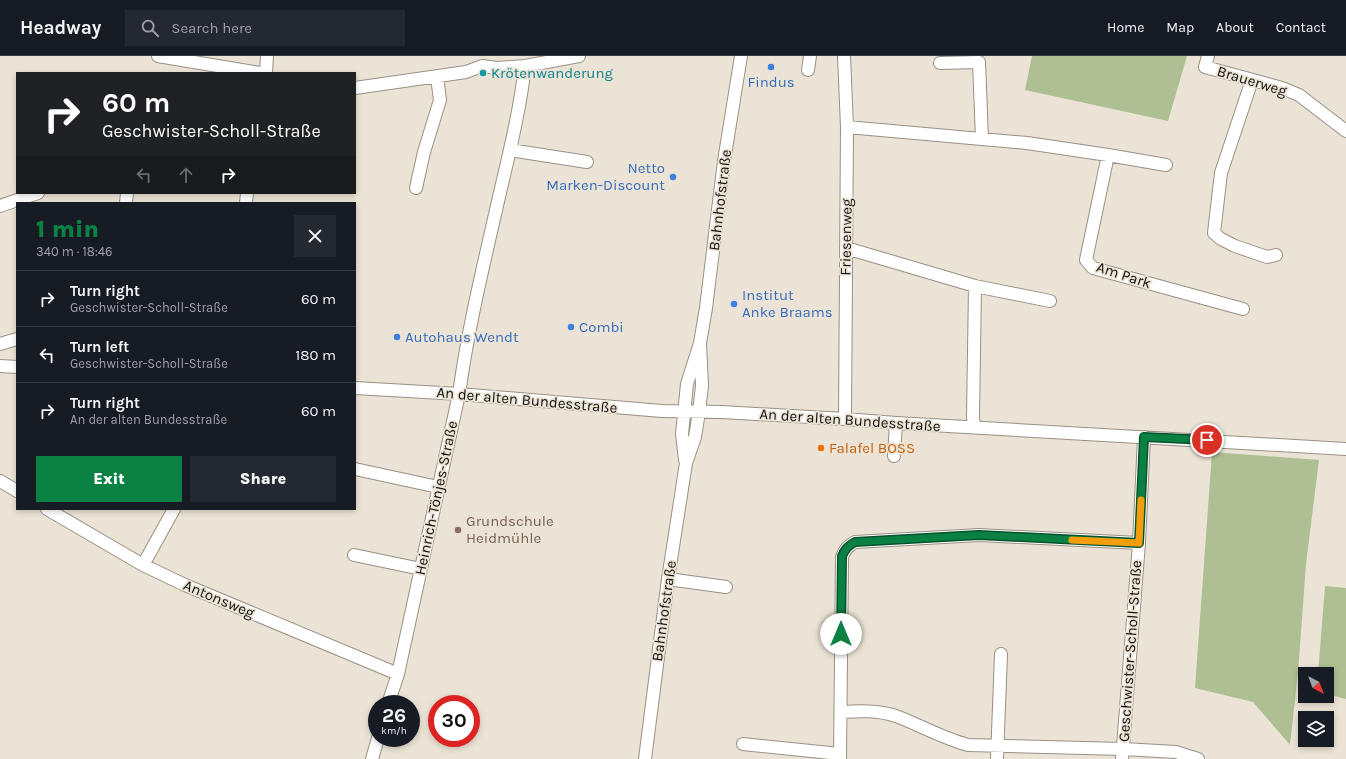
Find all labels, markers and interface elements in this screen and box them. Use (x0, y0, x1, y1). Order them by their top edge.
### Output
search box (125, 10, 405, 46)
text: Headway (20, 17, 101, 39)
icon: search (139, 17, 161, 39)
text: Search here (171, 19, 252, 37)
text: Home (1107, 19, 1144, 36)
text: Map (1166, 19, 1194, 36)
text: About (1216, 19, 1254, 36)
text: Contact (1276, 19, 1326, 36)
marker: Findus (766, 62, 776, 72)
street label: Brauerweg (1215, 62, 1290, 100)
place label: Krötenwanderung (491, 64, 613, 82)
marker: Krötenwanderung (478, 68, 488, 78)
place label: Findus (747, 73, 795, 91)
text: 60 m (102, 86, 170, 119)
icon: right (36, 88, 88, 140)
text: Geschwister-Scholl-Straße (102, 120, 321, 142)
street label: Bahnhofstraße (705, 148, 735, 252)
place label: Netto Marken-Discount (546, 159, 665, 194)
icon: left (133, 164, 155, 186)
icon: ahead (175, 164, 197, 186)
icon: right (217, 164, 239, 186)
marker: Netto Marken-Discount (668, 172, 678, 182)
street label: Friesenweg (836, 198, 856, 276)
text: 1 min (36, 215, 99, 243)
button: close (294, 215, 336, 257)
text: 340 m · 18:46 (36, 244, 112, 259)
street label: Am Park (1094, 258, 1154, 292)
text: Turn right (70, 282, 140, 300)
place label: Institut Anke Braams (742, 286, 833, 321)
icon: right (36, 288, 58, 310)
text: 60 m (301, 290, 336, 308)
marker: Institut Anke Braams (729, 299, 739, 309)
text: Geschwister-Scholl-Straße (70, 300, 228, 315)
place label: Combi (579, 318, 624, 336)
marker: Combi (566, 322, 576, 332)
place label: Autohaus Wendt (405, 328, 519, 346)
marker: Autohaus Wendt (392, 332, 402, 342)
text: Turn left (70, 338, 129, 356)
icon: left (36, 344, 58, 366)
text: 180 m (295, 346, 336, 364)
text: Geschwister-Scholl-Straße (70, 356, 228, 371)
street label: An der alten Bundesstraße (436, 383, 618, 417)
text: Turn right (70, 394, 140, 412)
icon: right (36, 400, 58, 422)
text: 60 m (301, 402, 336, 420)
street label: An der alten Bundesstraße (759, 405, 941, 435)
text: An der alten Bundesstraße (70, 412, 227, 427)
street label: Heinrich-Tönjes-Straße (411, 419, 461, 577)
pin (1190, 423, 1224, 457)
icon: arrive (1196, 429, 1218, 451)
place label: Falafel BOSS (829, 439, 915, 457)
marker: Falafel BOSS (816, 443, 826, 453)
button: Exit (36, 456, 182, 502)
button: Share (190, 456, 336, 502)
place label: Grundschule Heidmühle (466, 512, 554, 547)
marker: Grundschule Heidmühle (453, 525, 463, 535)
street label: Bahnhofstraße (648, 559, 680, 663)
street label: Geschwister-Scholl-Straße (1115, 559, 1145, 743)
street label: Antonsweg (181, 576, 258, 622)
position arrow (820, 613, 862, 655)
north arrow (1298, 667, 1334, 703)
map controls (1298, 667, 1334, 747)
speed limit sign: 30 (428, 695, 480, 747)
text: 26 (382, 704, 406, 727)
button: layers (1298, 711, 1334, 747)
text: km/h (381, 725, 407, 737)

